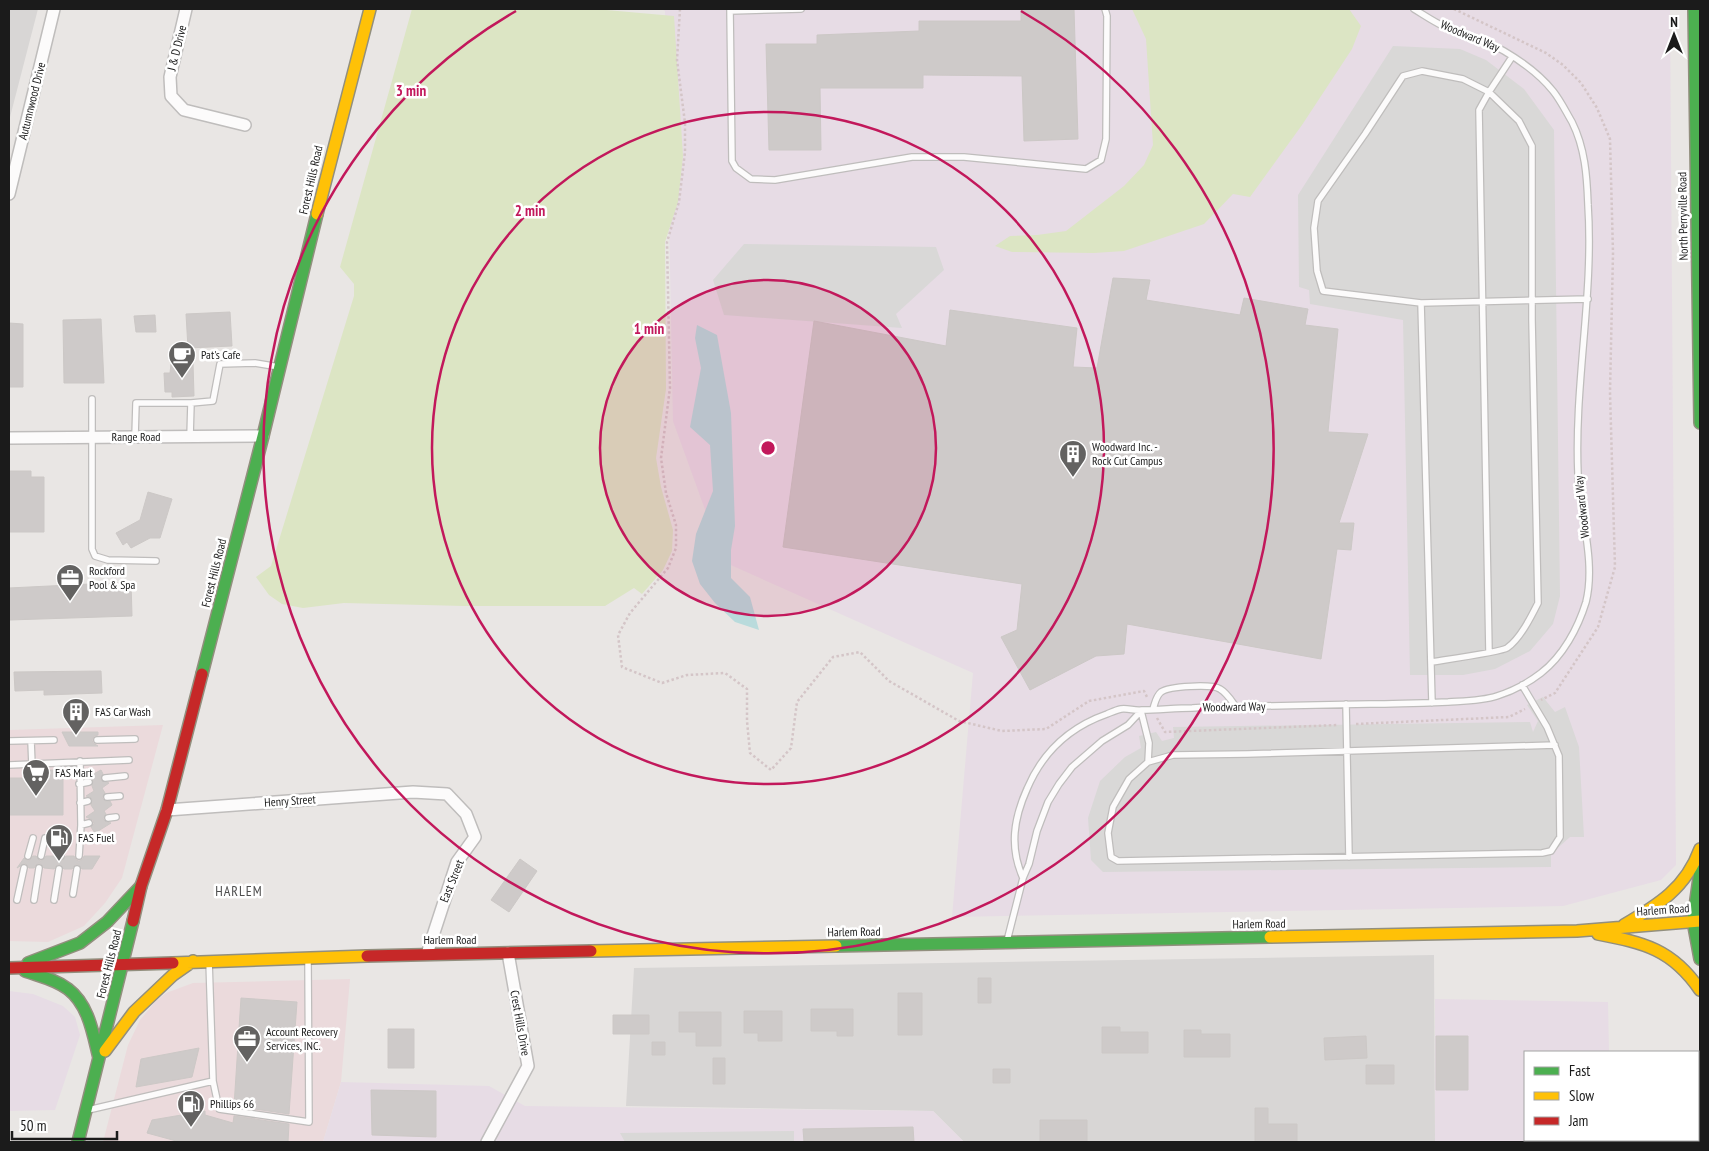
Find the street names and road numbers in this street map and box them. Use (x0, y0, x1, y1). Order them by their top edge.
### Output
street label: Woodward Way (1438, 16, 1503, 55)
street label: J & D Drive (163, 23, 189, 73)
street label: Autumnwood Drive (15, 61, 48, 141)
street label: Forest Hills Road (295, 144, 326, 216)
street label: North Perryville Road (1674, 172, 1691, 260)
street label: Range Road (112, 429, 160, 444)
street label: Woodward Way (1571, 475, 1592, 539)
street label: Forest Hills Road (198, 537, 229, 609)
street label: Woodward Way (1202, 698, 1266, 715)
street label: Henry Street (264, 791, 317, 810)
street label: East Street (436, 857, 467, 904)
street label: Harlem Road (1636, 900, 1690, 919)
street label: Harlem Road (1232, 916, 1286, 931)
street label: Harlem Road (827, 924, 881, 939)
street label: Forest Hills Road (93, 928, 124, 1000)
street label: Harlem Road (423, 932, 477, 947)
street label: Crest Hills Drive (507, 989, 534, 1057)

